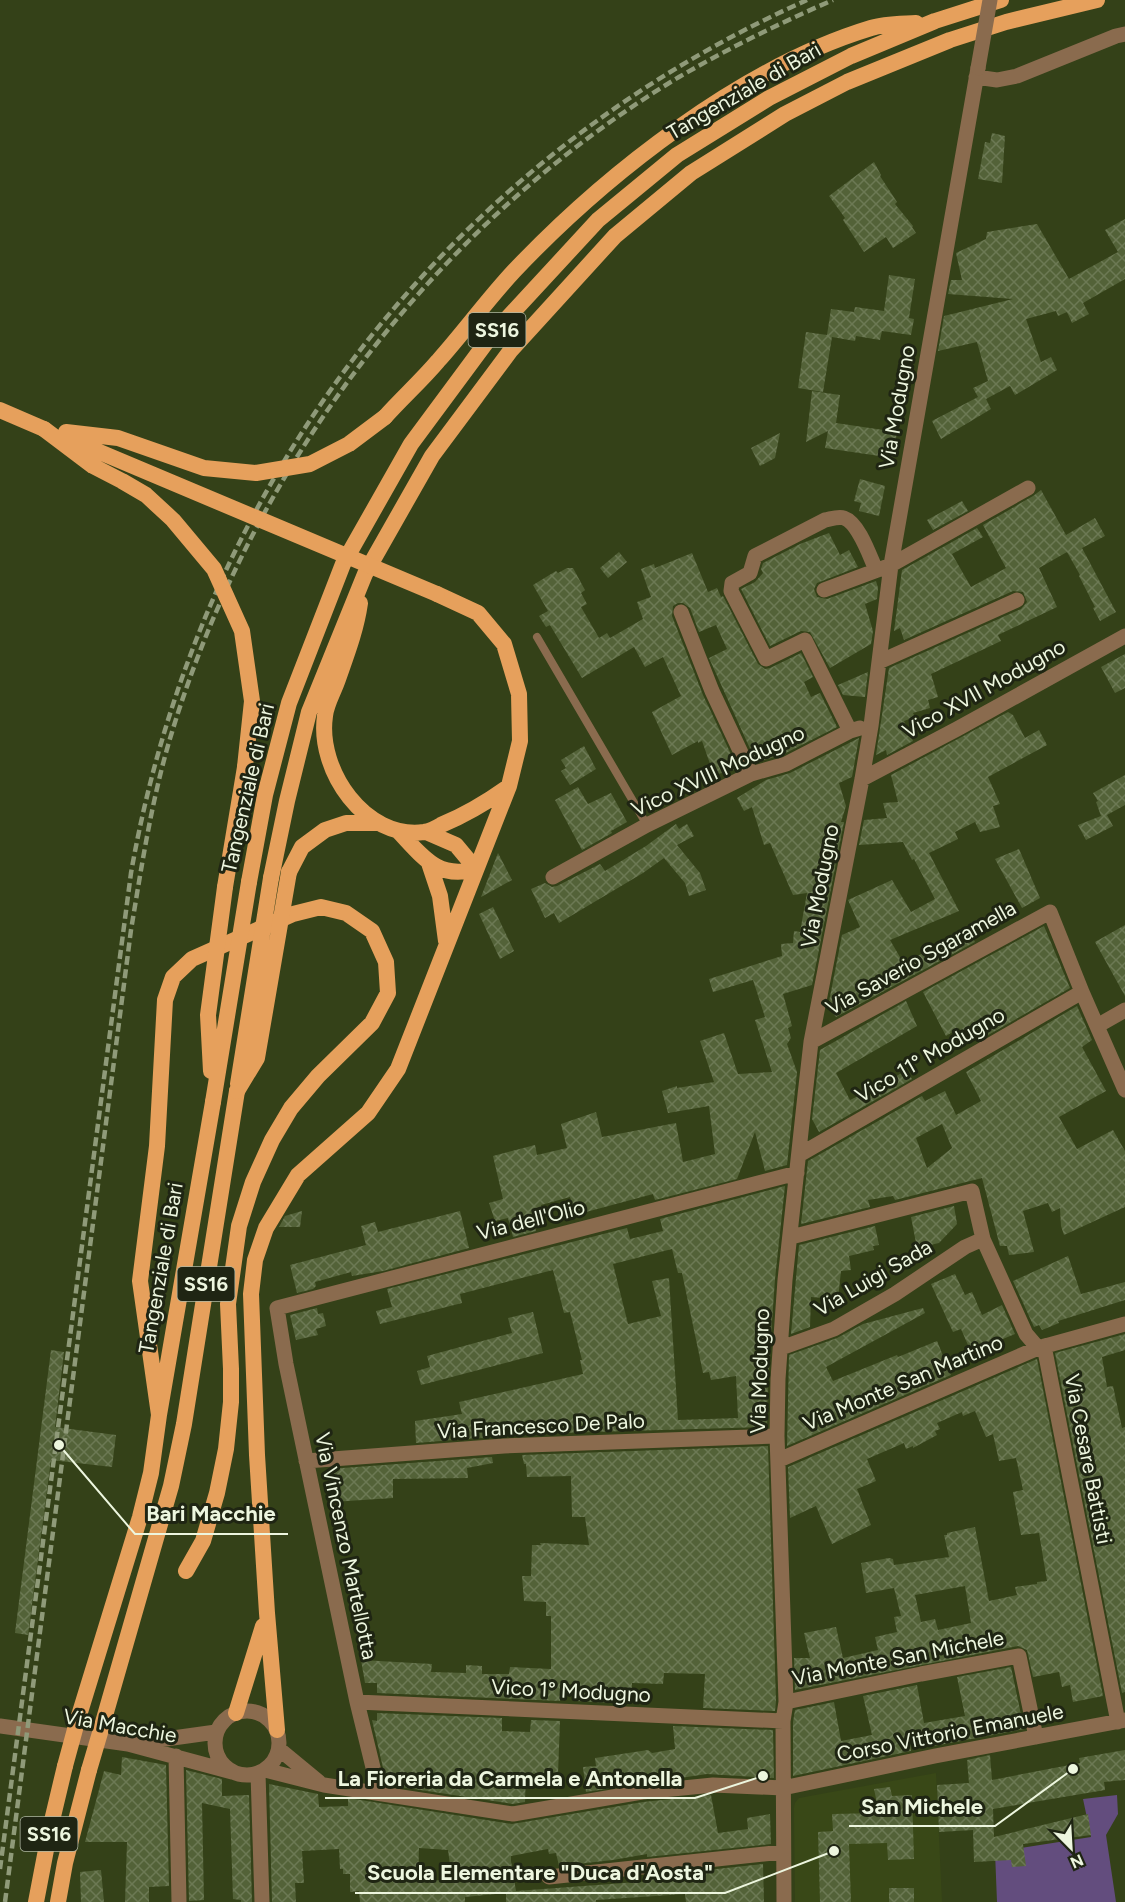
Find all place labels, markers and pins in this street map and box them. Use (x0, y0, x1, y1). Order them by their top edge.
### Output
callout: Bari Macchie (135, 1494, 288, 1534)
callout: La Fioreria da Carmela e Antonella (325, 1758, 695, 1798)
callout: San Michele (849, 1786, 995, 1826)
callout: Scuola Elementare "Duca d'Aosta" (355, 1853, 725, 1893)

